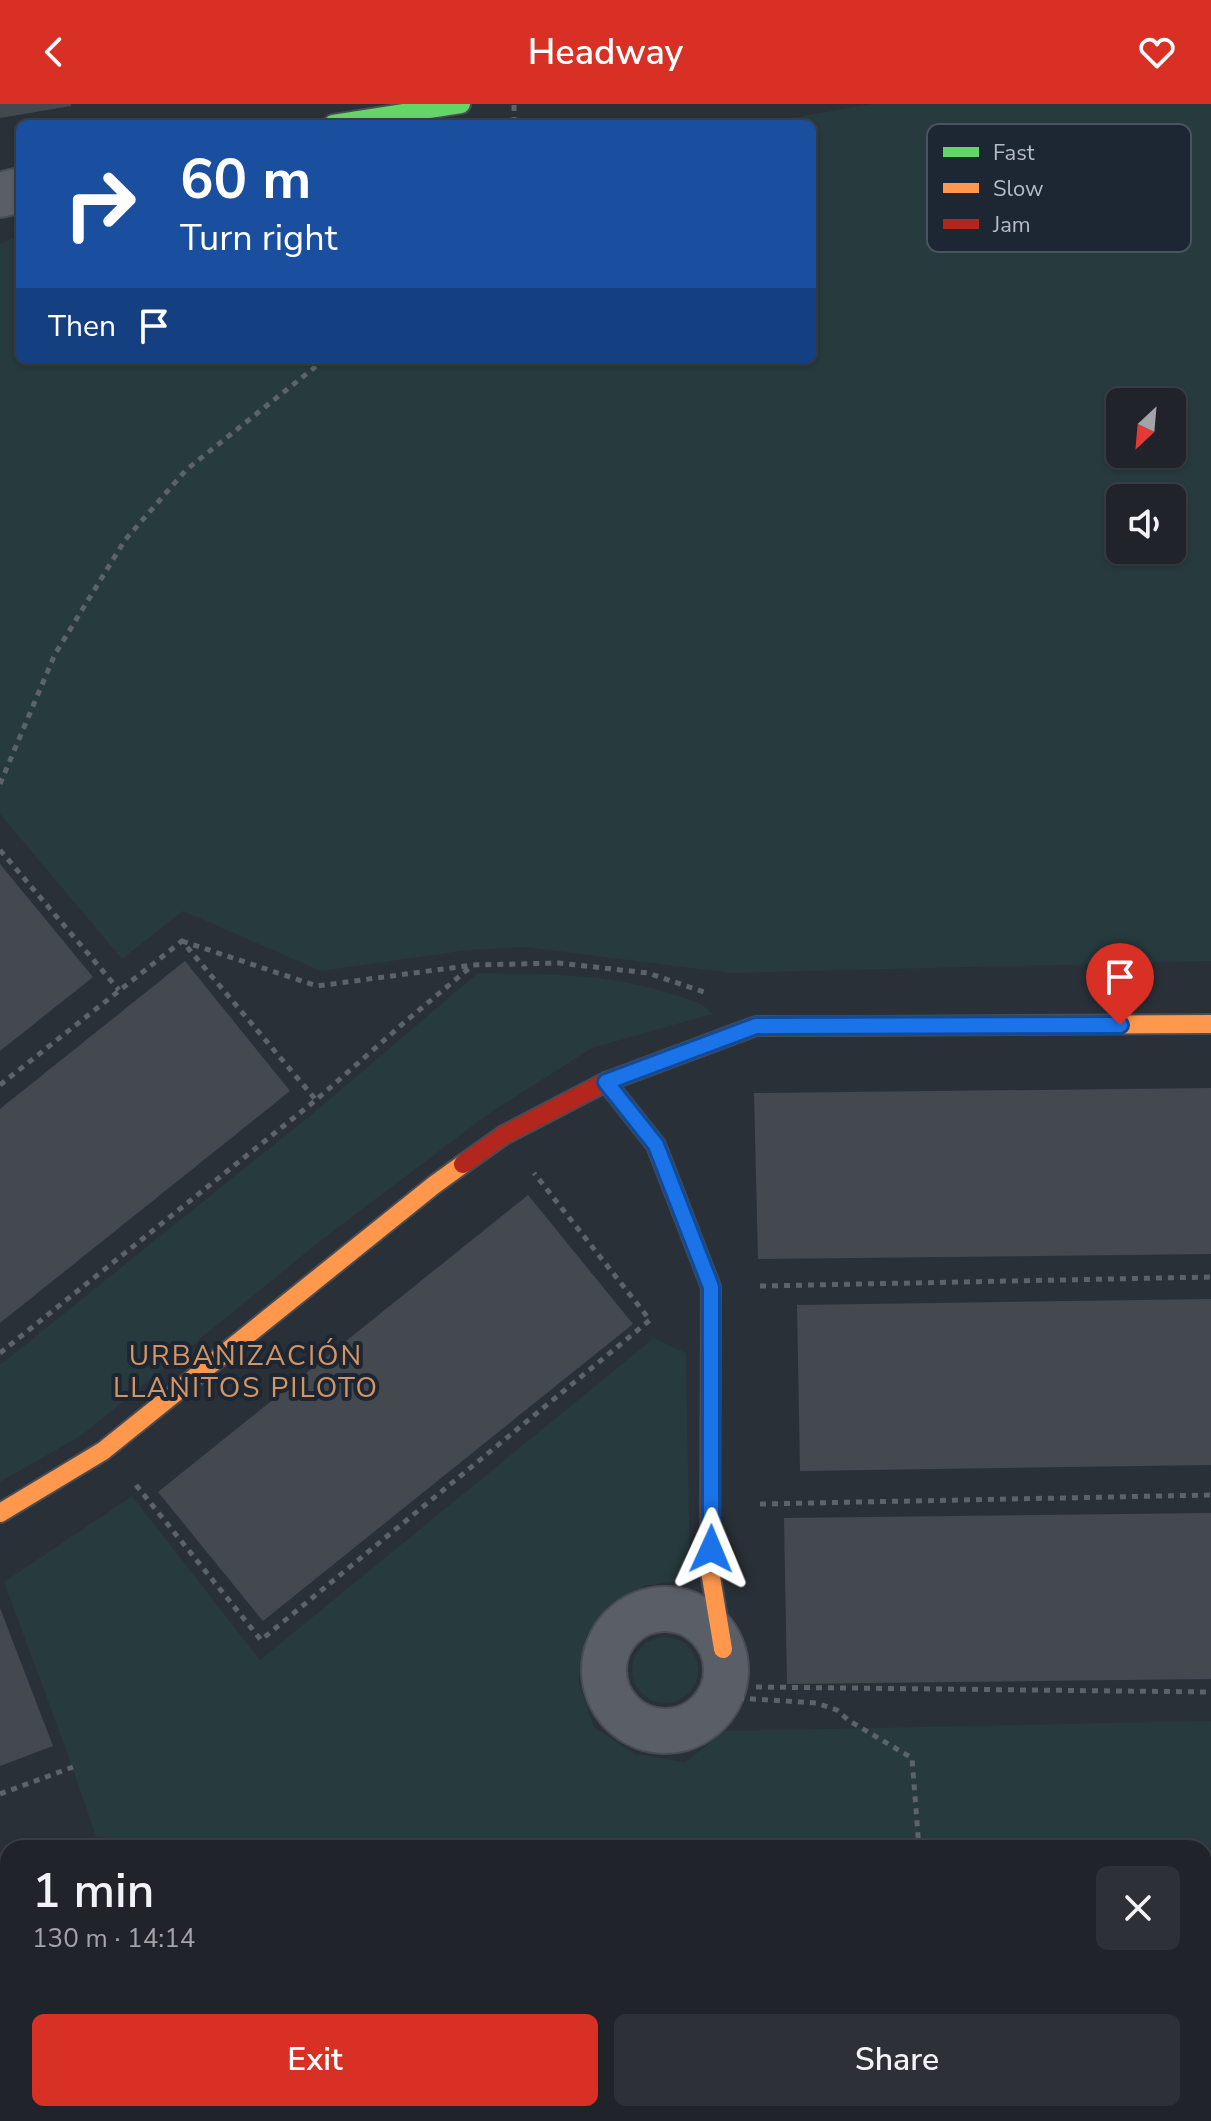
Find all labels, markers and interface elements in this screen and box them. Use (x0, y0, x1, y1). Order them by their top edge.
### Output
text: Headway (528, 28, 683, 77)
icon: back (32, 30, 76, 74)
icon: heart (1135, 30, 1179, 74)
legend (927, 124, 1191, 252)
text: Fast (993, 138, 1035, 168)
text: 60 m (180, 141, 311, 218)
icon: right (48, 152, 152, 256)
text: Slow (993, 174, 1044, 204)
text: Jam (992, 210, 1031, 240)
text: Turn right (180, 214, 337, 263)
icon: arrive (132, 304, 176, 348)
text: Then (48, 306, 116, 347)
north arrow (1106, 388, 1186, 468)
map controls (1106, 388, 1186, 564)
button: sound (1106, 484, 1186, 564)
pin (1086, 943, 1154, 1025)
icon: arrive (1098, 955, 1142, 999)
district label: URBANIZACIÓN LLANITOS PILOTO (113, 1337, 379, 1407)
position arrow (669, 1507, 753, 1591)
text: 1 min (32, 1858, 154, 1924)
button: close (1096, 1866, 1180, 1950)
text: 130 m · 14:14 (32, 1921, 195, 1956)
button: Exit (32, 2014, 598, 2106)
button: Share (614, 2014, 1180, 2106)

